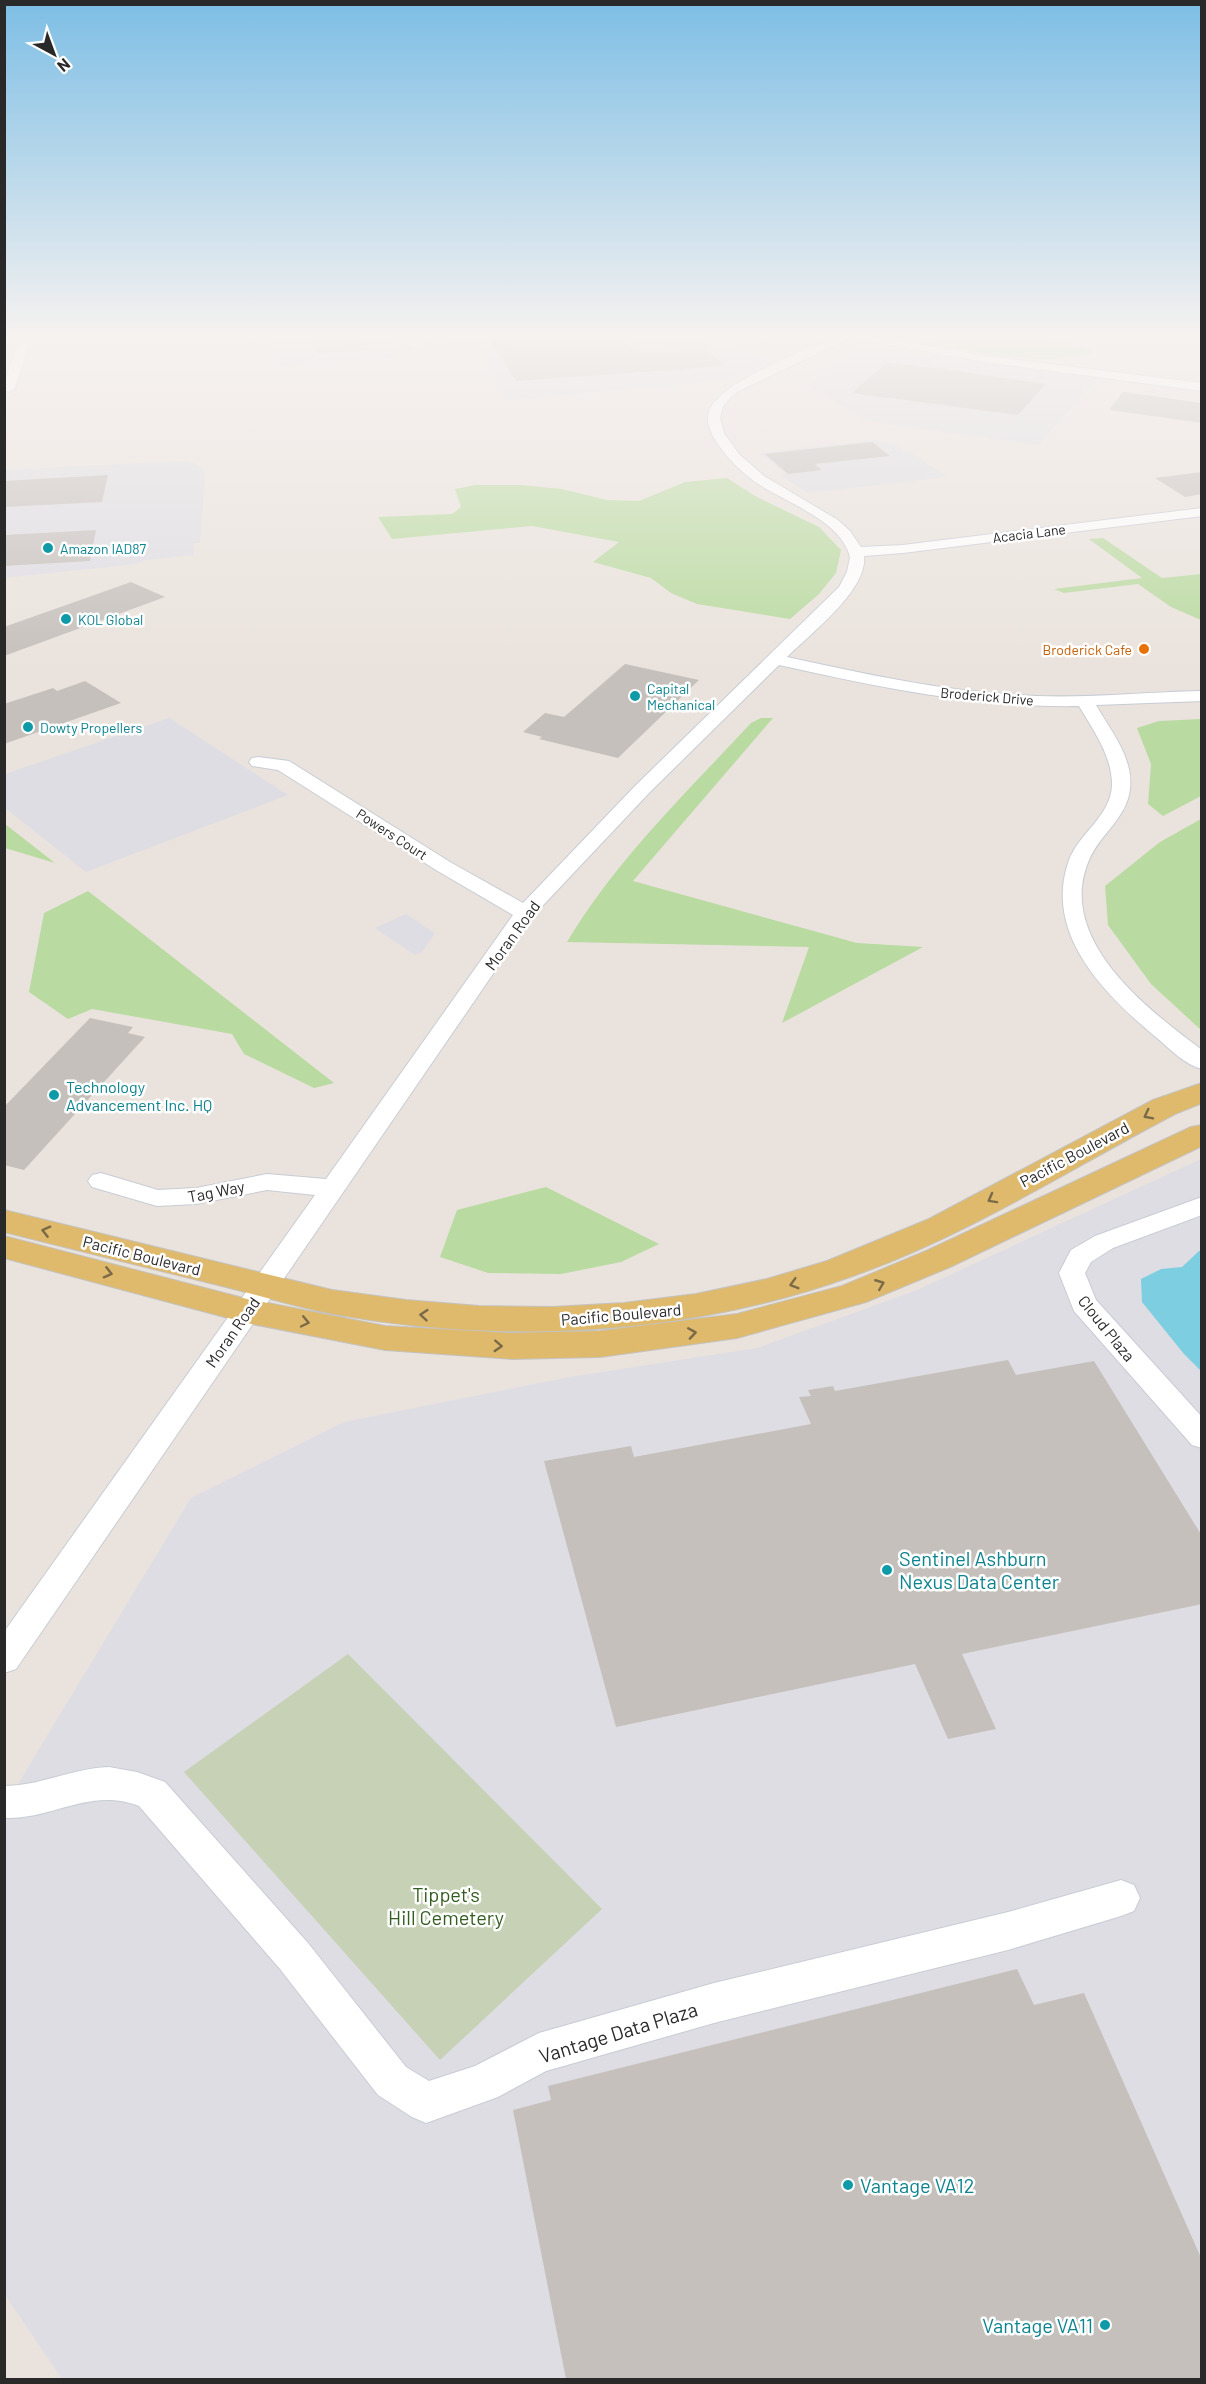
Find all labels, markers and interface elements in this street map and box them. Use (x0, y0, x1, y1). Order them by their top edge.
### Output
north arrow (24, 24, 84, 84)
text: N (54, 55, 74, 76)
street label: Acacia Lane (991, 520, 1067, 546)
place label: Amazon IAD87 (60, 540, 147, 557)
marker: Amazon IAD87 (41, 541, 55, 555)
place label: KOL Global (78, 611, 143, 628)
marker: KOL Global (59, 612, 73, 626)
place label: Broderick Cafe (1042, 641, 1132, 658)
marker: Broderick Cafe (1137, 642, 1151, 656)
place label: Capital Mechanical (647, 680, 715, 713)
street label: Broderick Drive (940, 683, 1034, 709)
marker: Capital Mechanical (628, 689, 642, 703)
place label: Dowty Propellers (40, 719, 142, 736)
marker: Dowty Propellers (21, 720, 35, 734)
street label: Powers Court (353, 805, 431, 863)
street label: Moran Road (480, 897, 544, 973)
place label: Technology Advancement Inc. HQ (66, 1077, 212, 1114)
marker: Technology Advancement Inc. HQ (47, 1088, 61, 1102)
one-way arrow (1143, 1108, 1154, 1119)
street label: Pacific Boulevard (1016, 1117, 1132, 1191)
street label: Tag Way (186, 1176, 247, 1206)
one-way arrow (988, 1192, 998, 1203)
one-way arrow (41, 1226, 51, 1239)
street label: Pacific Boulevard (81, 1231, 203, 1279)
one-way arrow (102, 1266, 113, 1278)
one-way arrow (789, 1277, 800, 1289)
one-way arrow (875, 1278, 885, 1291)
street label: Cloud Plaza (1075, 1291, 1139, 1365)
street label: Moran Road (201, 1293, 263, 1371)
street label: Pacific Boulevard (560, 1299, 682, 1329)
one-way arrow (420, 1309, 429, 1322)
one-way arrow (299, 1315, 309, 1328)
one-way arrow (687, 1327, 697, 1340)
one-way arrow (493, 1339, 502, 1352)
place label: Sentinel Ashburn Nexus Data Center (899, 1546, 1059, 1593)
marker: Sentinel Ashburn Nexus Data Center (880, 1563, 894, 1577)
park label: Tippet's Hill Cemetery (388, 1882, 504, 1929)
street label: Vantage Data Plaza (536, 1996, 700, 2068)
place label: Vantage VA12 (860, 2173, 974, 2197)
marker: Vantage VA12 (841, 2178, 855, 2192)
place label: Vantage VA11 (982, 2313, 1093, 2337)
marker: Vantage VA11 (1098, 2318, 1112, 2332)

